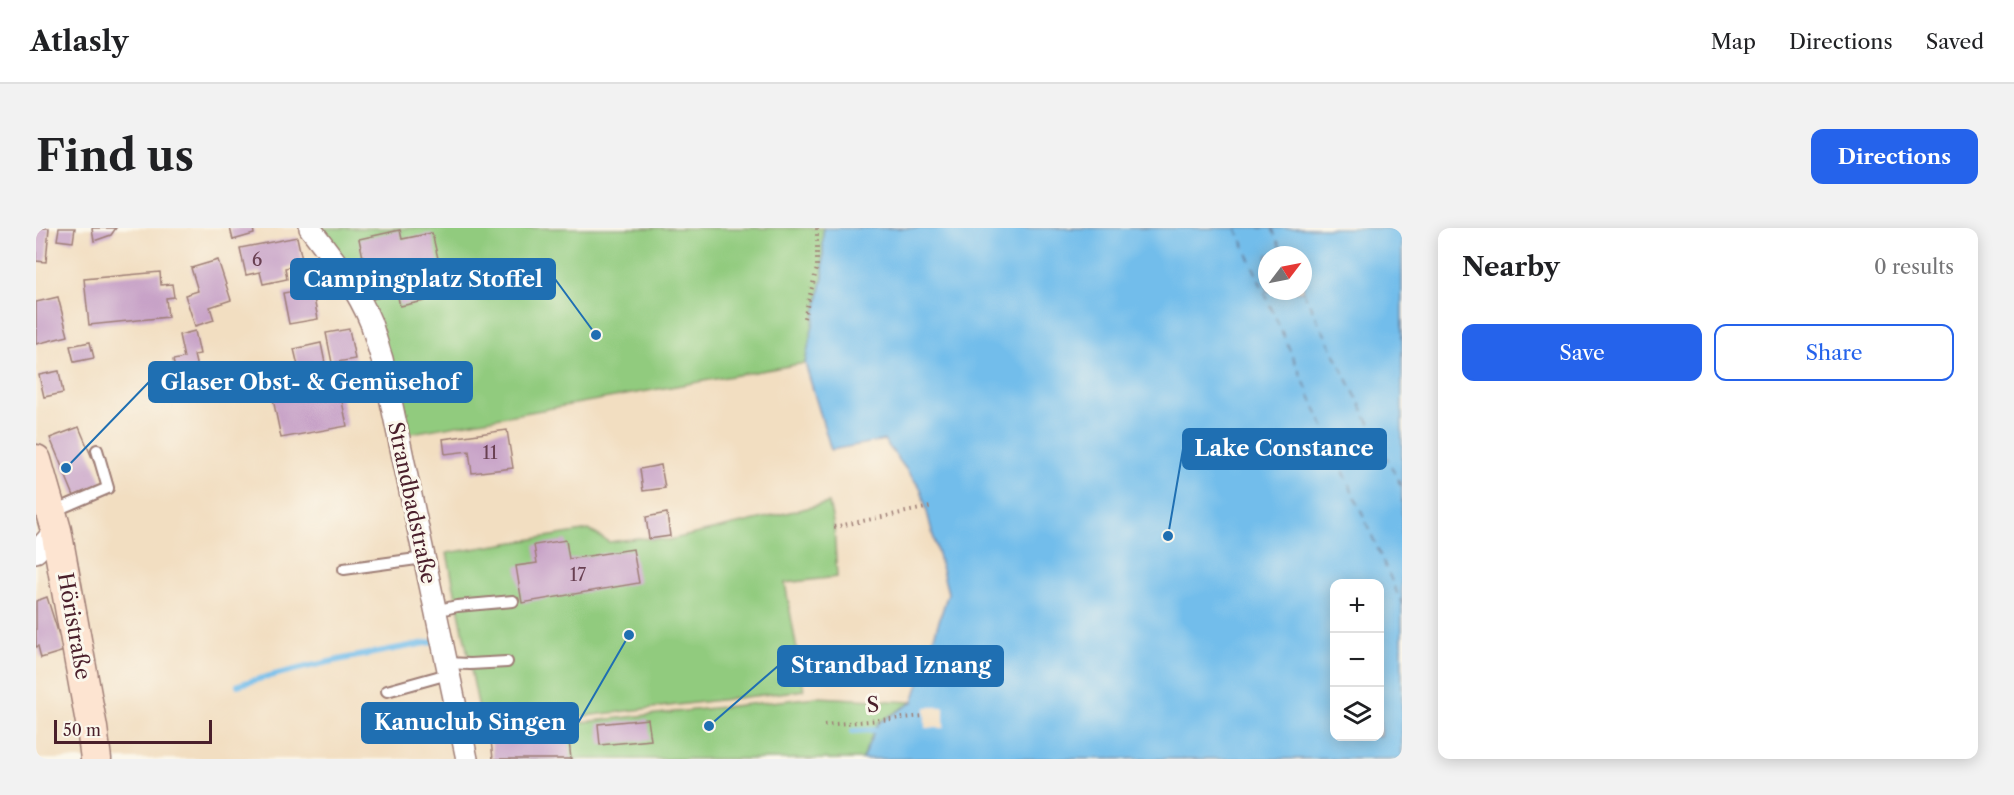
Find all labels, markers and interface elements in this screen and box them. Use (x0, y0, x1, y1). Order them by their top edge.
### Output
text: Atlasly (30, 24, 129, 58)
text: Map (1711, 29, 1756, 54)
text: Directions (1789, 29, 1893, 54)
text: Saved (1926, 29, 1984, 54)
button: Directions (1811, 129, 1978, 184)
text: Find us (36, 130, 194, 182)
north arrow (1258, 246, 1312, 300)
house number: 6 (252, 249, 262, 271)
text: Nearby (1462, 251, 1560, 283)
text: 0 results (1874, 255, 1954, 279)
callout: Campingplatz Stoffel (291, 259, 555, 299)
text: Campingplatz Stoffel (303, 266, 543, 293)
button: Save (1462, 324, 1702, 381)
button: Share (1714, 324, 1954, 381)
callout: Glaser Obst- & Gemüsehof (149, 362, 472, 402)
text: Glaser Obst- & Gemüsehof (160, 369, 462, 396)
street label: Strandbadstraße (383, 420, 442, 586)
callout: Lake Constance (1183, 429, 1386, 469)
text: Lake Constance (1194, 435, 1374, 462)
house number: 11 (482, 442, 498, 464)
house number: 17 (570, 564, 586, 586)
street label: Höristraße (53, 570, 96, 681)
map controls (1330, 579, 1384, 741)
button: + (1330, 579, 1384, 633)
button: − (1330, 633, 1384, 687)
callout: Strandbad Iznang (778, 646, 1003, 686)
text: Strandbad Iznang (791, 652, 993, 679)
button: layers (1330, 687, 1384, 741)
street label: S (866, 692, 880, 718)
callout: Kanuclub Singen (362, 703, 578, 743)
text: Kanuclub Singen (374, 709, 566, 736)
scale bar (54, 717, 212, 744)
text: 50 m (63, 720, 101, 740)

